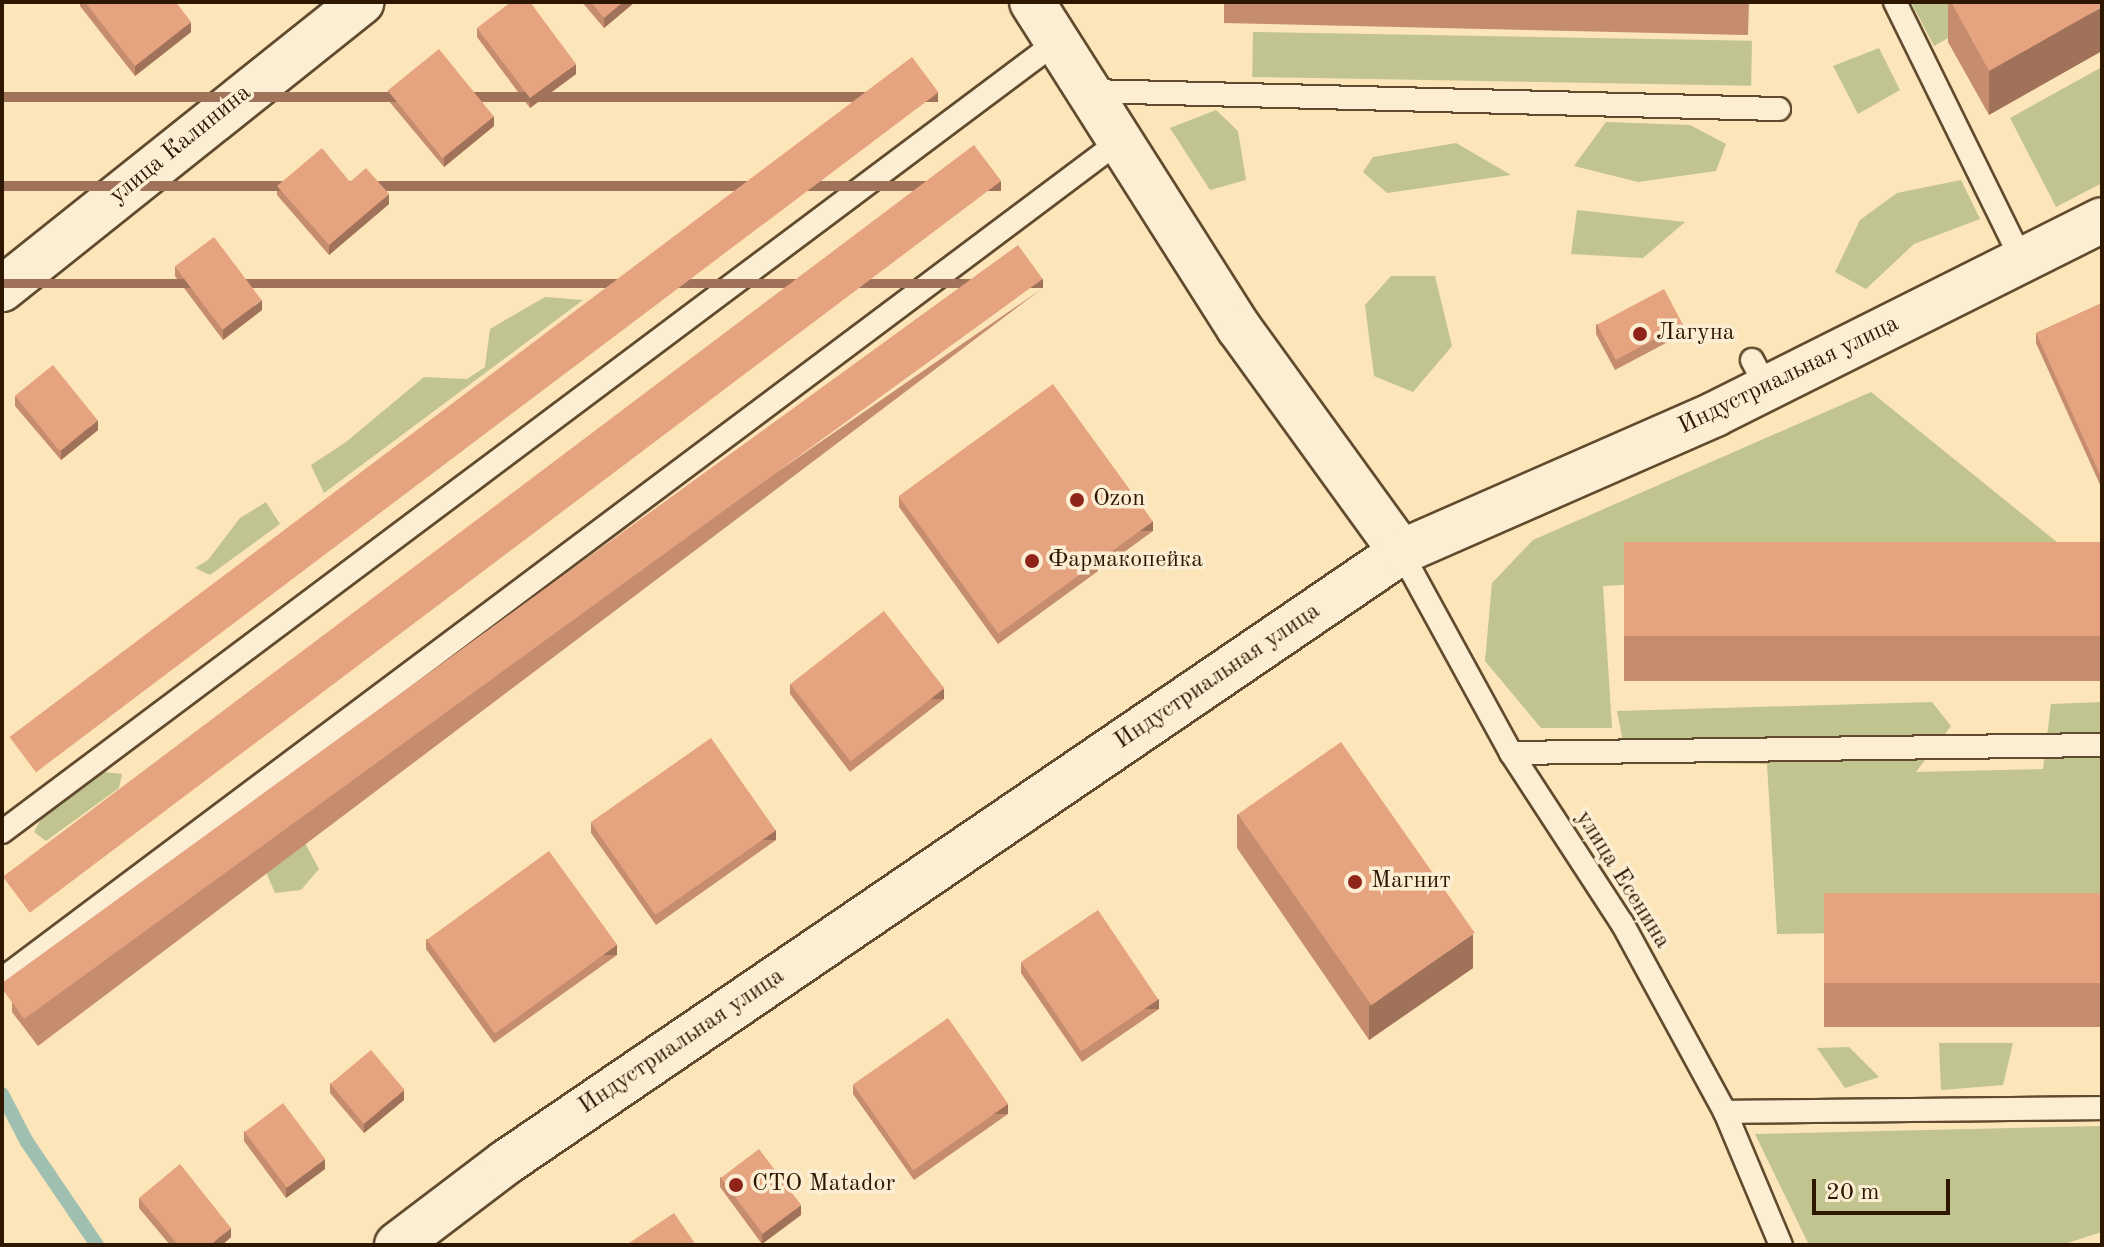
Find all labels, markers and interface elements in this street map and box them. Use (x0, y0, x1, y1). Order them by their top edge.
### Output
street label: улица Калинина (105, 79, 257, 211)
street label: Индустриальная улица (1674, 310, 1904, 442)
place label: Лагуна (1656, 320, 1735, 348)
marker: Лагуна (1631, 325, 1649, 343)
place label: Ozon (1093, 486, 1145, 514)
marker: Ozon (1068, 491, 1086, 509)
place label: Фармакопейка (1048, 547, 1203, 575)
marker: Фармакопейка (1023, 552, 1041, 570)
street label: Индустриальная улица (1110, 598, 1326, 756)
street label: улица Есенина (1568, 806, 1676, 954)
place label: Магнит (1371, 868, 1451, 896)
marker: Магнит (1346, 873, 1364, 891)
street label: Индустриальная улица (574, 963, 790, 1121)
scale bar (1816, 1163, 1954, 1213)
place label: СТО Matador (752, 1171, 895, 1199)
marker: СТО Matador (727, 1176, 745, 1194)
text: 20 m (1826, 1181, 1880, 1205)

